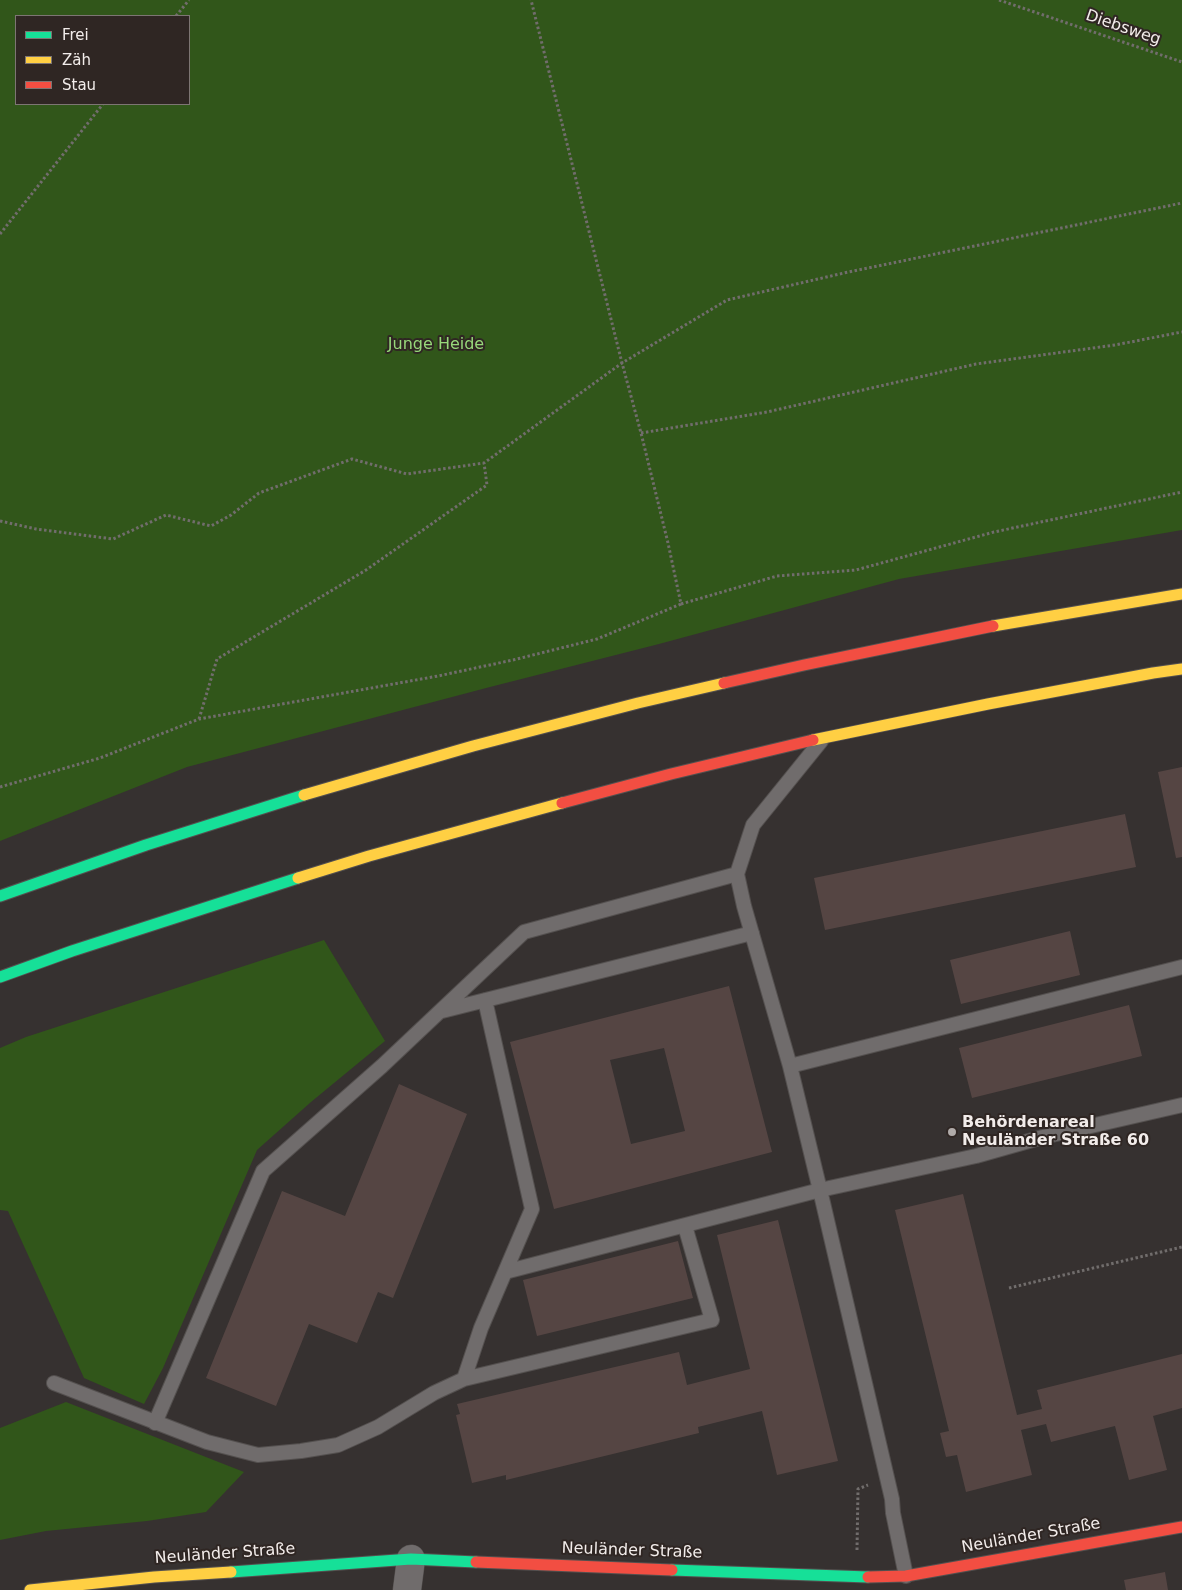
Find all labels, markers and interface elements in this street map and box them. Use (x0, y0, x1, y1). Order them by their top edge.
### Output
street label: Diebsweg (1083, 6, 1163, 50)
legend (15, 15, 190, 105)
text: Frei (62, 26, 89, 44)
text: Zäh (62, 51, 91, 69)
text: Stau (62, 76, 96, 94)
park label: Junge Heide (388, 335, 484, 355)
place label: Behördenareal Neuländer Straße 60 (962, 1113, 1149, 1151)
marker: Behördenareal Neuländer Straße 60 (946, 1126, 958, 1138)
street label: Neuländer Straße (960, 1514, 1102, 1558)
street label: Neuländer Straße (561, 1539, 703, 1563)
street label: Neuländer Straße (154, 1540, 296, 1568)

